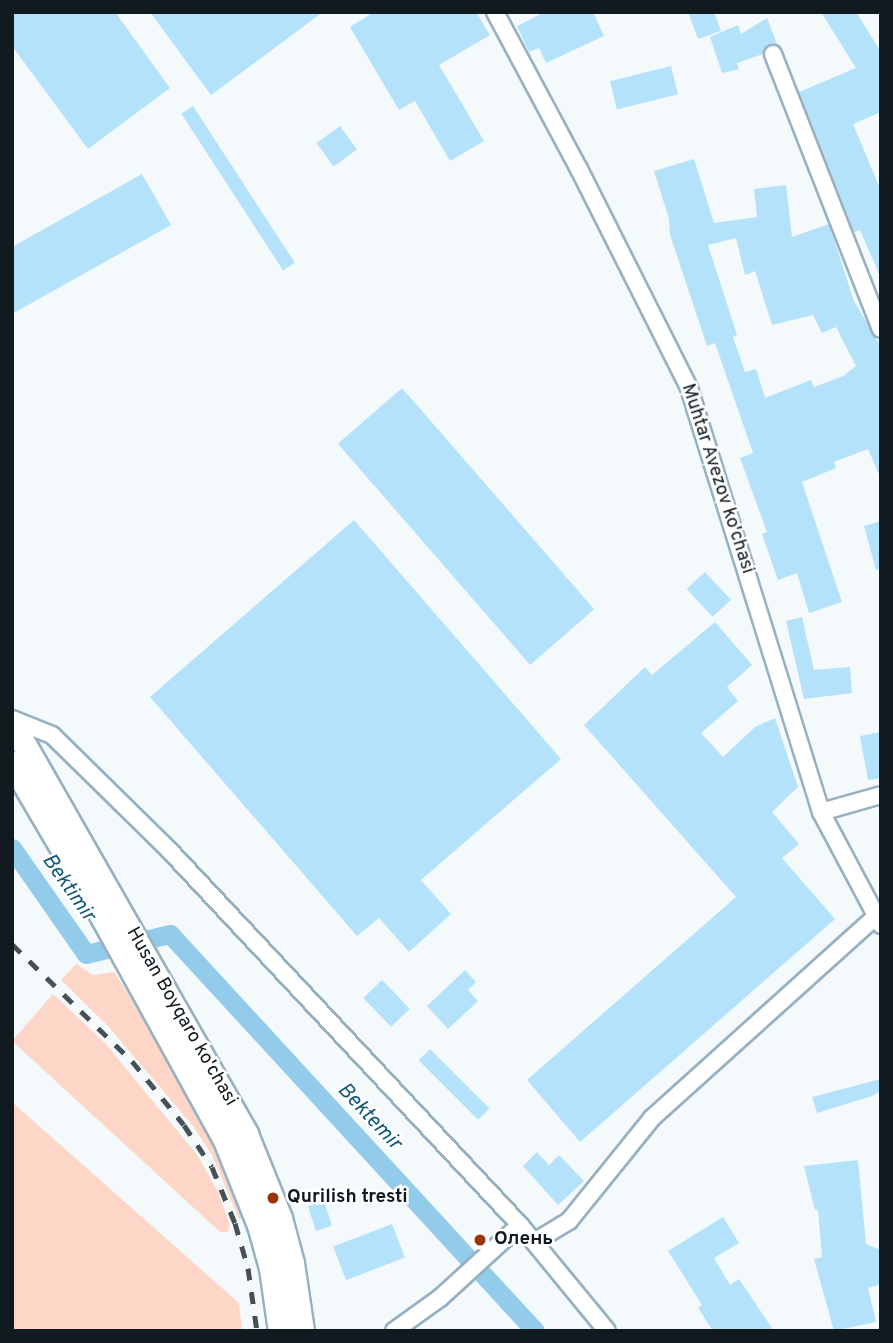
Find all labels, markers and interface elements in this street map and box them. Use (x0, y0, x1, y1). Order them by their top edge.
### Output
street label: Muhtar Avezov ko'chasi (675, 381, 759, 577)
water label: Bektimir (36, 849, 100, 927)
street label: Husan Boyqaro ko'chasi (121, 924, 241, 1110)
water label: Bektemir (332, 1078, 406, 1156)
place label: Qurilish tresti (287, 1187, 408, 1209)
marker: Qurilish tresti (265, 1190, 281, 1206)
place label: Олень (494, 1229, 553, 1251)
marker: Олень (472, 1232, 488, 1248)

